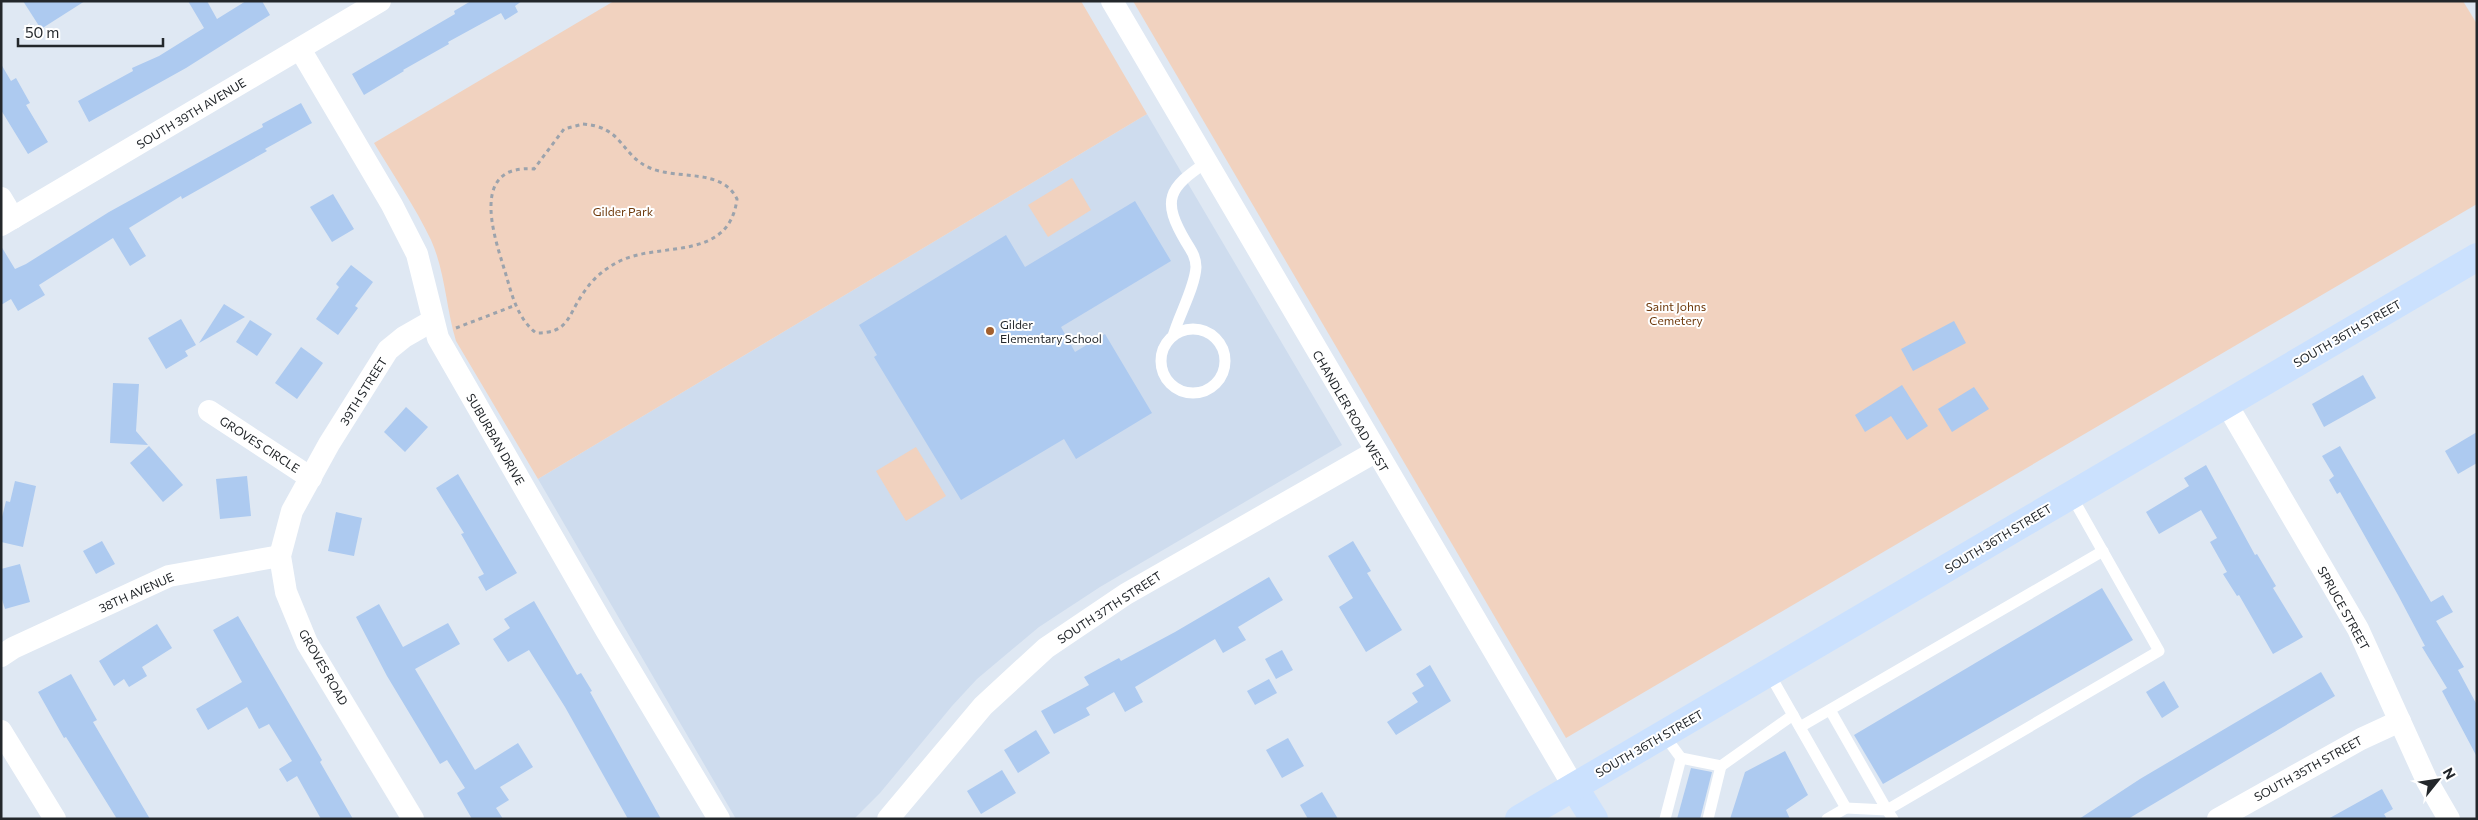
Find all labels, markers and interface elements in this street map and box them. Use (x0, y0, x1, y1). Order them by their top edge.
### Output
scale bar (18, 15, 162, 47)
text: 50 m (25, 23, 59, 41)
street label: SOUTH 39TH AVENUE (134, 75, 248, 151)
park label: Gilder Park (593, 204, 654, 218)
street label: SOUTH 36TH STREET (2291, 296, 2404, 370)
park label: Saint Johns Cemetery (1646, 299, 1706, 327)
place label: Gilder Elementary School (1000, 317, 1102, 345)
marker: Gilder Elementary School (984, 325, 996, 337)
street label: CHANDLER ROAD WEST (1310, 348, 1392, 475)
street label: 39TH STREET (337, 354, 390, 427)
street label: SUBURBAN DRIVE (464, 391, 528, 487)
street label: GROVES CIRCLE (217, 413, 303, 475)
street label: SOUTH 36TH STREET (1942, 500, 2054, 575)
street label: SPRUCE STREET (2315, 564, 2373, 652)
street label: SOUTH 37TH STREET (1054, 568, 1164, 646)
street label: 38TH AVENUE (96, 569, 176, 615)
street label: GROVES ROAD (297, 627, 351, 708)
street label: SOUTH 36TH STREET (1593, 706, 1706, 780)
street label: SOUTH 35TH STREET (2251, 732, 2365, 804)
north arrow (2413, 755, 2463, 805)
text: N (2440, 764, 2460, 782)

